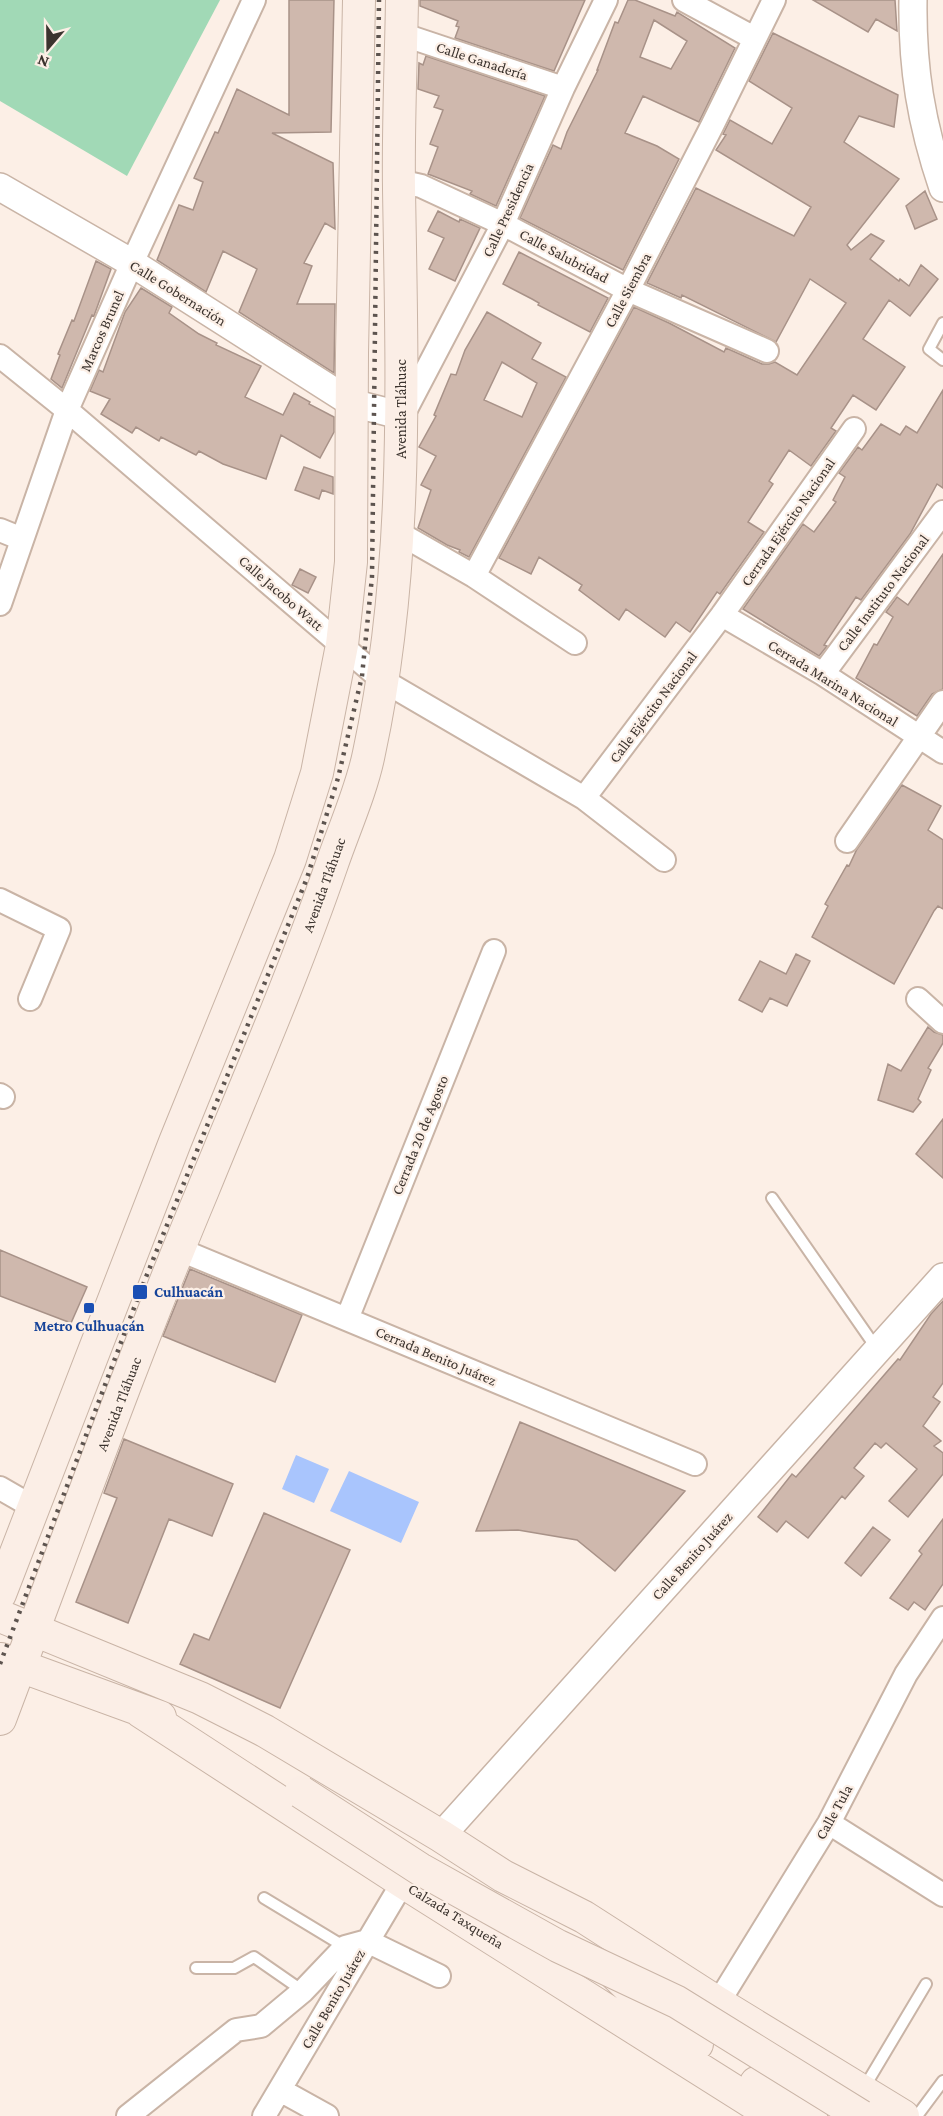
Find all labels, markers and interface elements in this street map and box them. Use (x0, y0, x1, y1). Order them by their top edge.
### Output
north arrow (18, 18, 78, 78)
street label: Calle Ganadería (434, 39, 530, 83)
text: N (35, 52, 51, 71)
street label: Calle Presidencia (479, 161, 537, 259)
street label: Calle Salubridad (517, 226, 611, 286)
street label: Calle Siembra (602, 250, 654, 330)
street label: Calle Gobernación (127, 257, 229, 329)
street label: Marcos Brunel (77, 288, 127, 374)
street label: Avenida Tláhuac (393, 359, 409, 459)
street label: Cerrada Ejército Nacional (738, 455, 839, 590)
street label: Calle Instituto Nacional (834, 532, 932, 654)
street label: Calle Jacobo Watt (235, 552, 327, 635)
street label: Cerrada Marina Nacional (765, 636, 901, 730)
street label: Calle Ejército Nacional (606, 648, 701, 766)
street label: Avenida Tláhuac (299, 835, 349, 934)
street label: Cerrada 20 de Agosto (389, 1073, 452, 1197)
marker: Culhuacán (131, 1283, 149, 1301)
place label: Culhuacán (154, 1284, 223, 1300)
marker: Metro Culhuacán (82, 1301, 96, 1315)
place label: Metro Culhuacán (34, 1318, 145, 1334)
street label: Cerrada Benito Juárez (373, 1323, 499, 1390)
street label: Avenida Tláhuac (94, 1354, 145, 1453)
street label: Calle Benito Juárez (648, 1509, 736, 1604)
street label: Calle Tula (812, 1782, 856, 1842)
street label: Calzada Taxqueña (405, 1880, 507, 1953)
street label: Calle Benito Juárez (298, 1946, 369, 2052)

